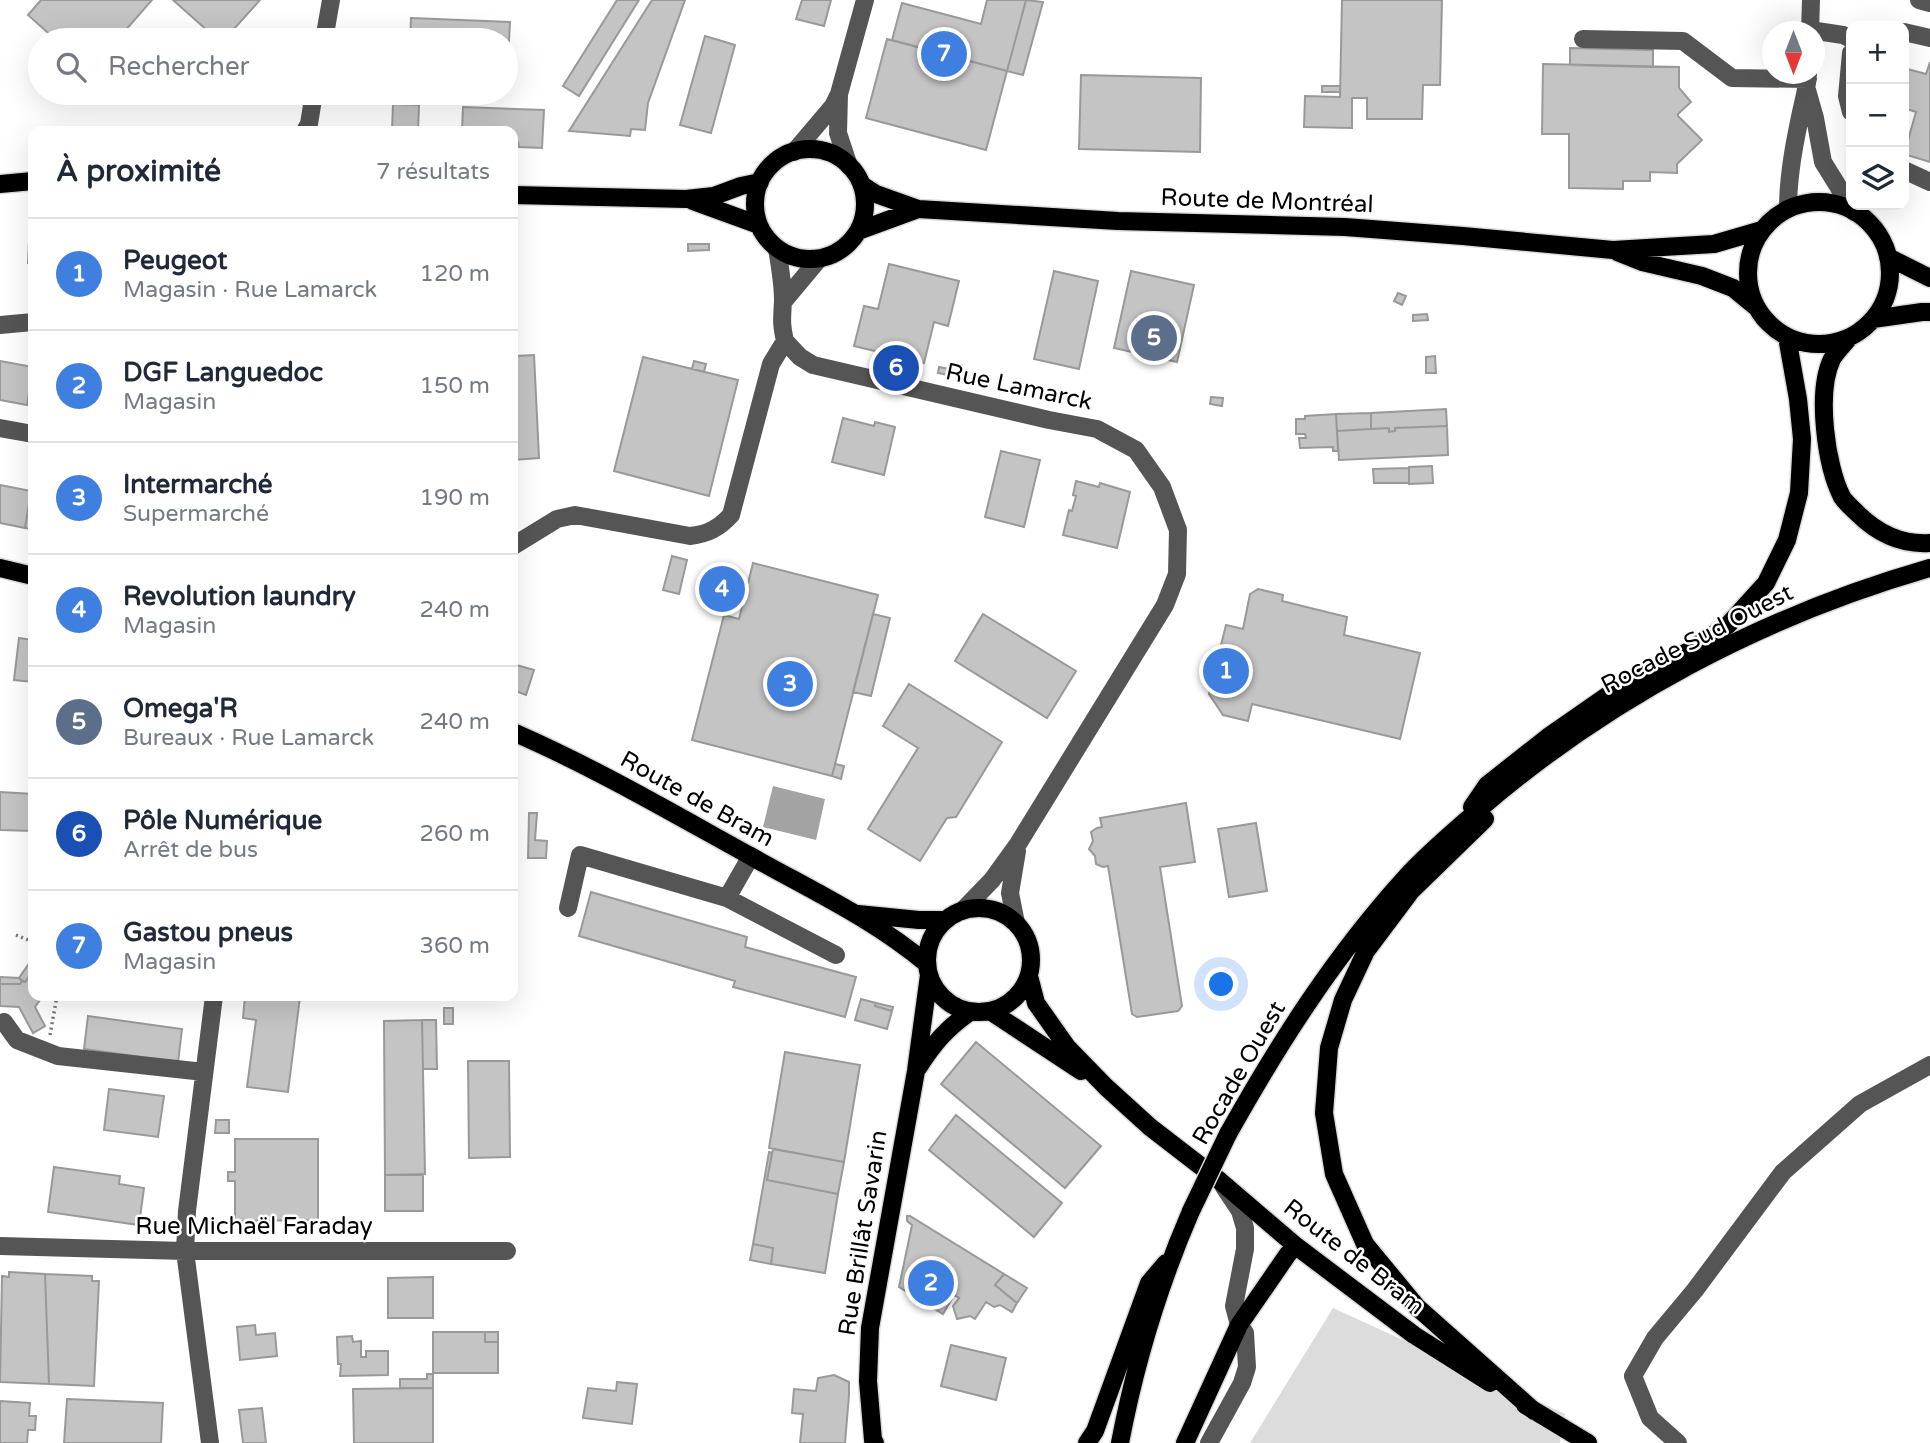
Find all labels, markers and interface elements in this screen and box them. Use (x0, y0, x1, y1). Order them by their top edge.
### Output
north arrow (1762, 21, 1825, 84)
map controls (1846, 21, 1909, 210)
button: + (1846, 21, 1909, 84)
search box (28, 28, 518, 105)
pin: 7 (921, 28, 967, 80)
icon: search (52, 48, 90, 86)
text: Rechercher (108, 51, 250, 82)
button: − (1846, 84, 1909, 147)
button: layers (1846, 147, 1909, 210)
text: À proximité (56, 153, 221, 190)
text: 7 résultats (376, 158, 490, 186)
street label: Route de Montréal (1160, 183, 1374, 219)
text: Peugeot (123, 245, 227, 276)
text: 1 (72, 260, 86, 288)
text: 120 m (420, 260, 490, 288)
text: Magasin · Rue Lamarck (123, 276, 377, 304)
pin: 5 (1131, 312, 1177, 364)
pin: 6 (873, 342, 919, 394)
text: DGF Languedoc (123, 357, 323, 388)
street label: Rue Lamarck (943, 357, 1095, 417)
text: 2 (72, 372, 86, 400)
text: 150 m (420, 372, 490, 400)
text: Magasin (123, 388, 216, 416)
text: Intermarché (123, 469, 273, 500)
text: 3 (72, 484, 86, 512)
text: 190 m (420, 484, 490, 512)
text: Supermarché (123, 500, 269, 528)
pin: 4 (699, 563, 745, 615)
street label: Rocade Sud Ouest (1596, 578, 1798, 700)
text: Revolution laundry (123, 581, 356, 612)
text: 4 (72, 596, 86, 624)
text: 240 m (420, 596, 490, 624)
text: Magasin (123, 612, 216, 640)
pin: 1 (1203, 645, 1249, 697)
pin: 3 (767, 658, 813, 710)
text: Omega'R (123, 693, 238, 724)
text: 5 (72, 708, 86, 736)
text: 240 m (420, 708, 490, 736)
text: Bureaux · Rue Lamarck (123, 724, 374, 752)
street label: Route de Bram (615, 745, 779, 853)
text: Pôle Numérique (123, 805, 322, 836)
text: 6 (72, 820, 86, 848)
text: 260 m (420, 820, 490, 848)
text: Arrêt de bus (123, 836, 258, 864)
text: Gastou pneus (123, 917, 293, 948)
text: 7 (72, 932, 86, 960)
text: 360 m (420, 932, 490, 960)
text: Magasin (123, 948, 216, 976)
your location (1204, 967, 1238, 1001)
street label: Rocade Ouest (1186, 996, 1292, 1150)
street label: Rue Brillât Savarin (832, 1128, 894, 1338)
street label: Route de Bram (1278, 1193, 1430, 1321)
street label: Rue Michaël Faraday (135, 1212, 373, 1241)
pin: 2 (908, 1257, 954, 1309)

